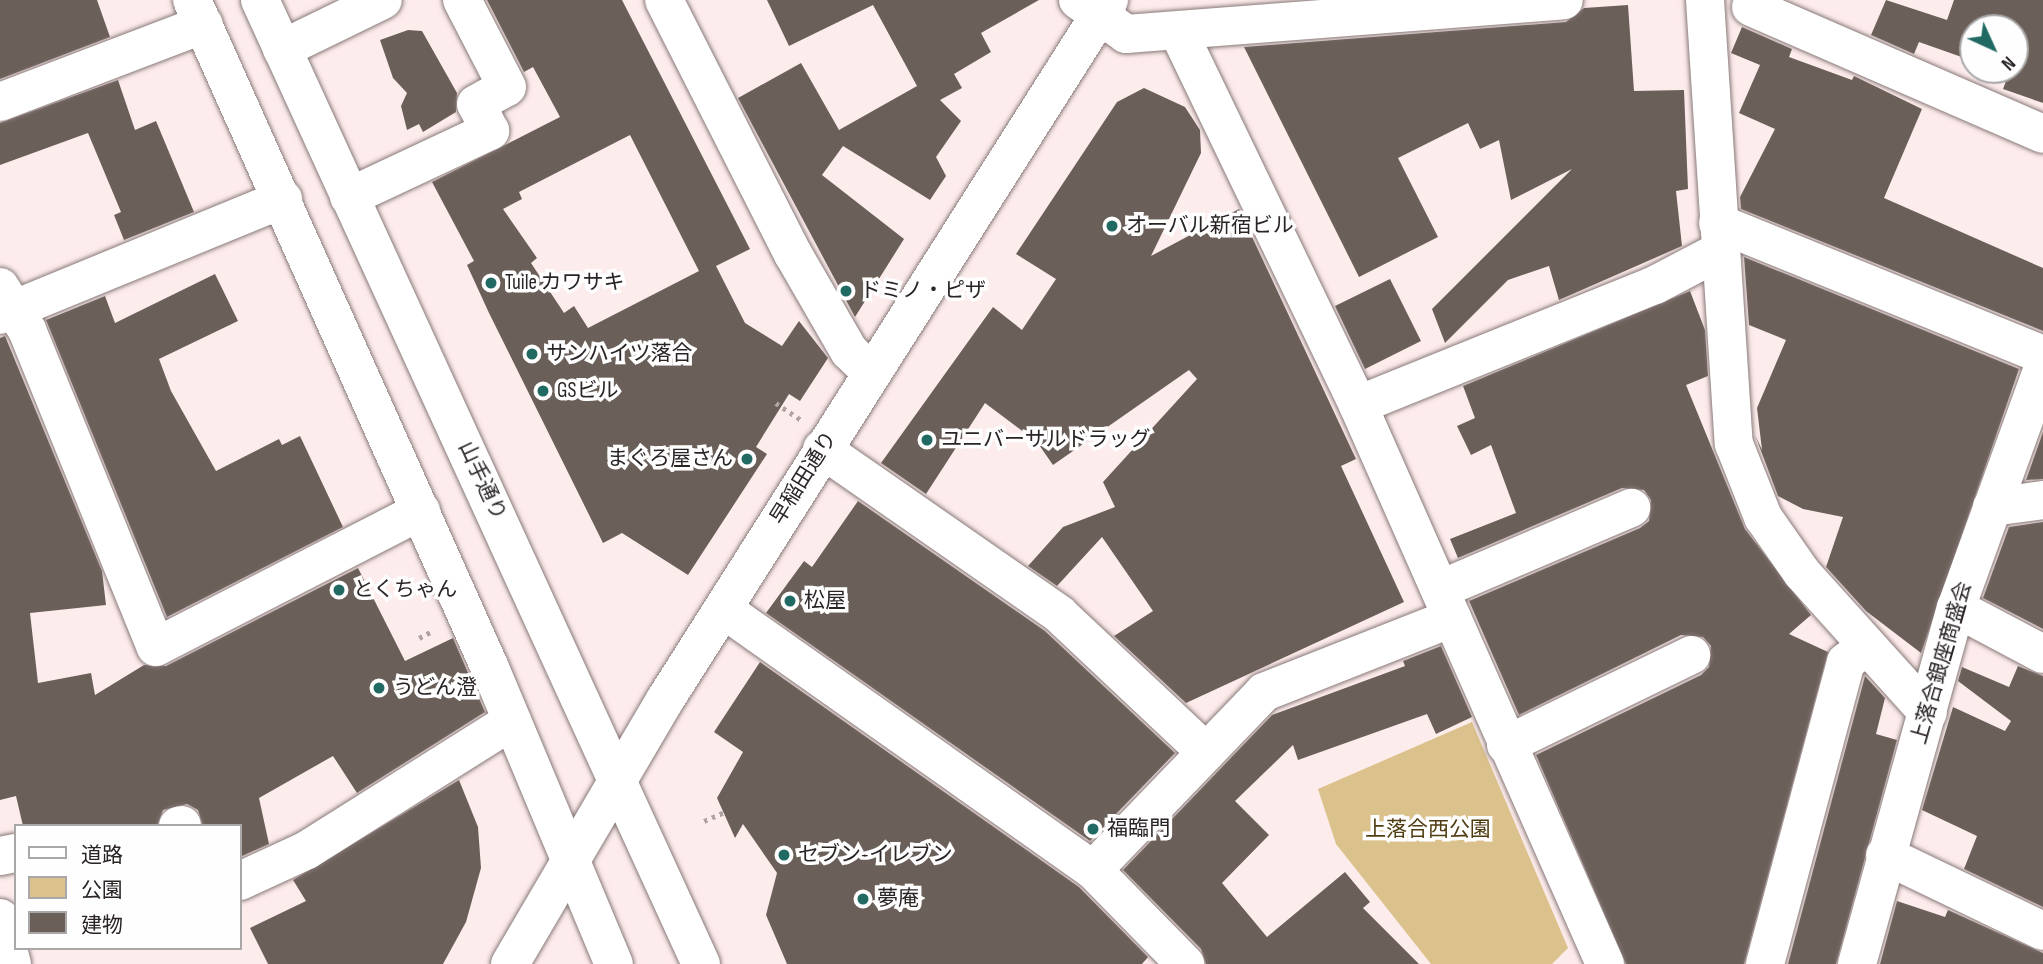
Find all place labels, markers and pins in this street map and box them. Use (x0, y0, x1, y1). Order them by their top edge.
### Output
place label: オーバル新宿ビル (1126, 213, 1294, 239)
marker: オーバル新宿ビル (1104, 218, 1120, 234)
place label: Tuile カワサキ (505, 270, 624, 296)
marker: Tuile カワサキ (483, 275, 499, 291)
place label: ドミノ・ピザ (860, 278, 986, 304)
marker: ドミノ・ピザ (838, 283, 854, 299)
place label: サンハイツ落合 (546, 341, 693, 367)
marker: サンハイツ落合 (524, 346, 540, 362)
place label: GSビル (557, 378, 618, 404)
marker: GSビル (535, 383, 551, 399)
place label: ユニバーサルドラッグ (941, 427, 1151, 453)
marker: ユニバーサルドラッグ (919, 432, 935, 448)
place label: まぐろ屋さん (607, 446, 733, 472)
marker: まぐろ屋さん (739, 451, 755, 467)
place label: とくちゃん (353, 577, 458, 603)
marker: とくちゃん (331, 582, 347, 598)
place label: 松屋 (804, 588, 846, 614)
marker: 松屋 (782, 593, 798, 609)
place label: うどん澄 (393, 675, 477, 701)
marker: うどん澄 (371, 680, 387, 696)
place label: 福臨門 (1107, 816, 1170, 842)
marker: 福臨門 (1085, 821, 1101, 837)
place label: セブン-イレブン (798, 842, 953, 868)
marker: セブン-イレブン (776, 847, 792, 863)
place label: 夢庵 (877, 886, 919, 912)
marker: 夢庵 (855, 891, 871, 907)

